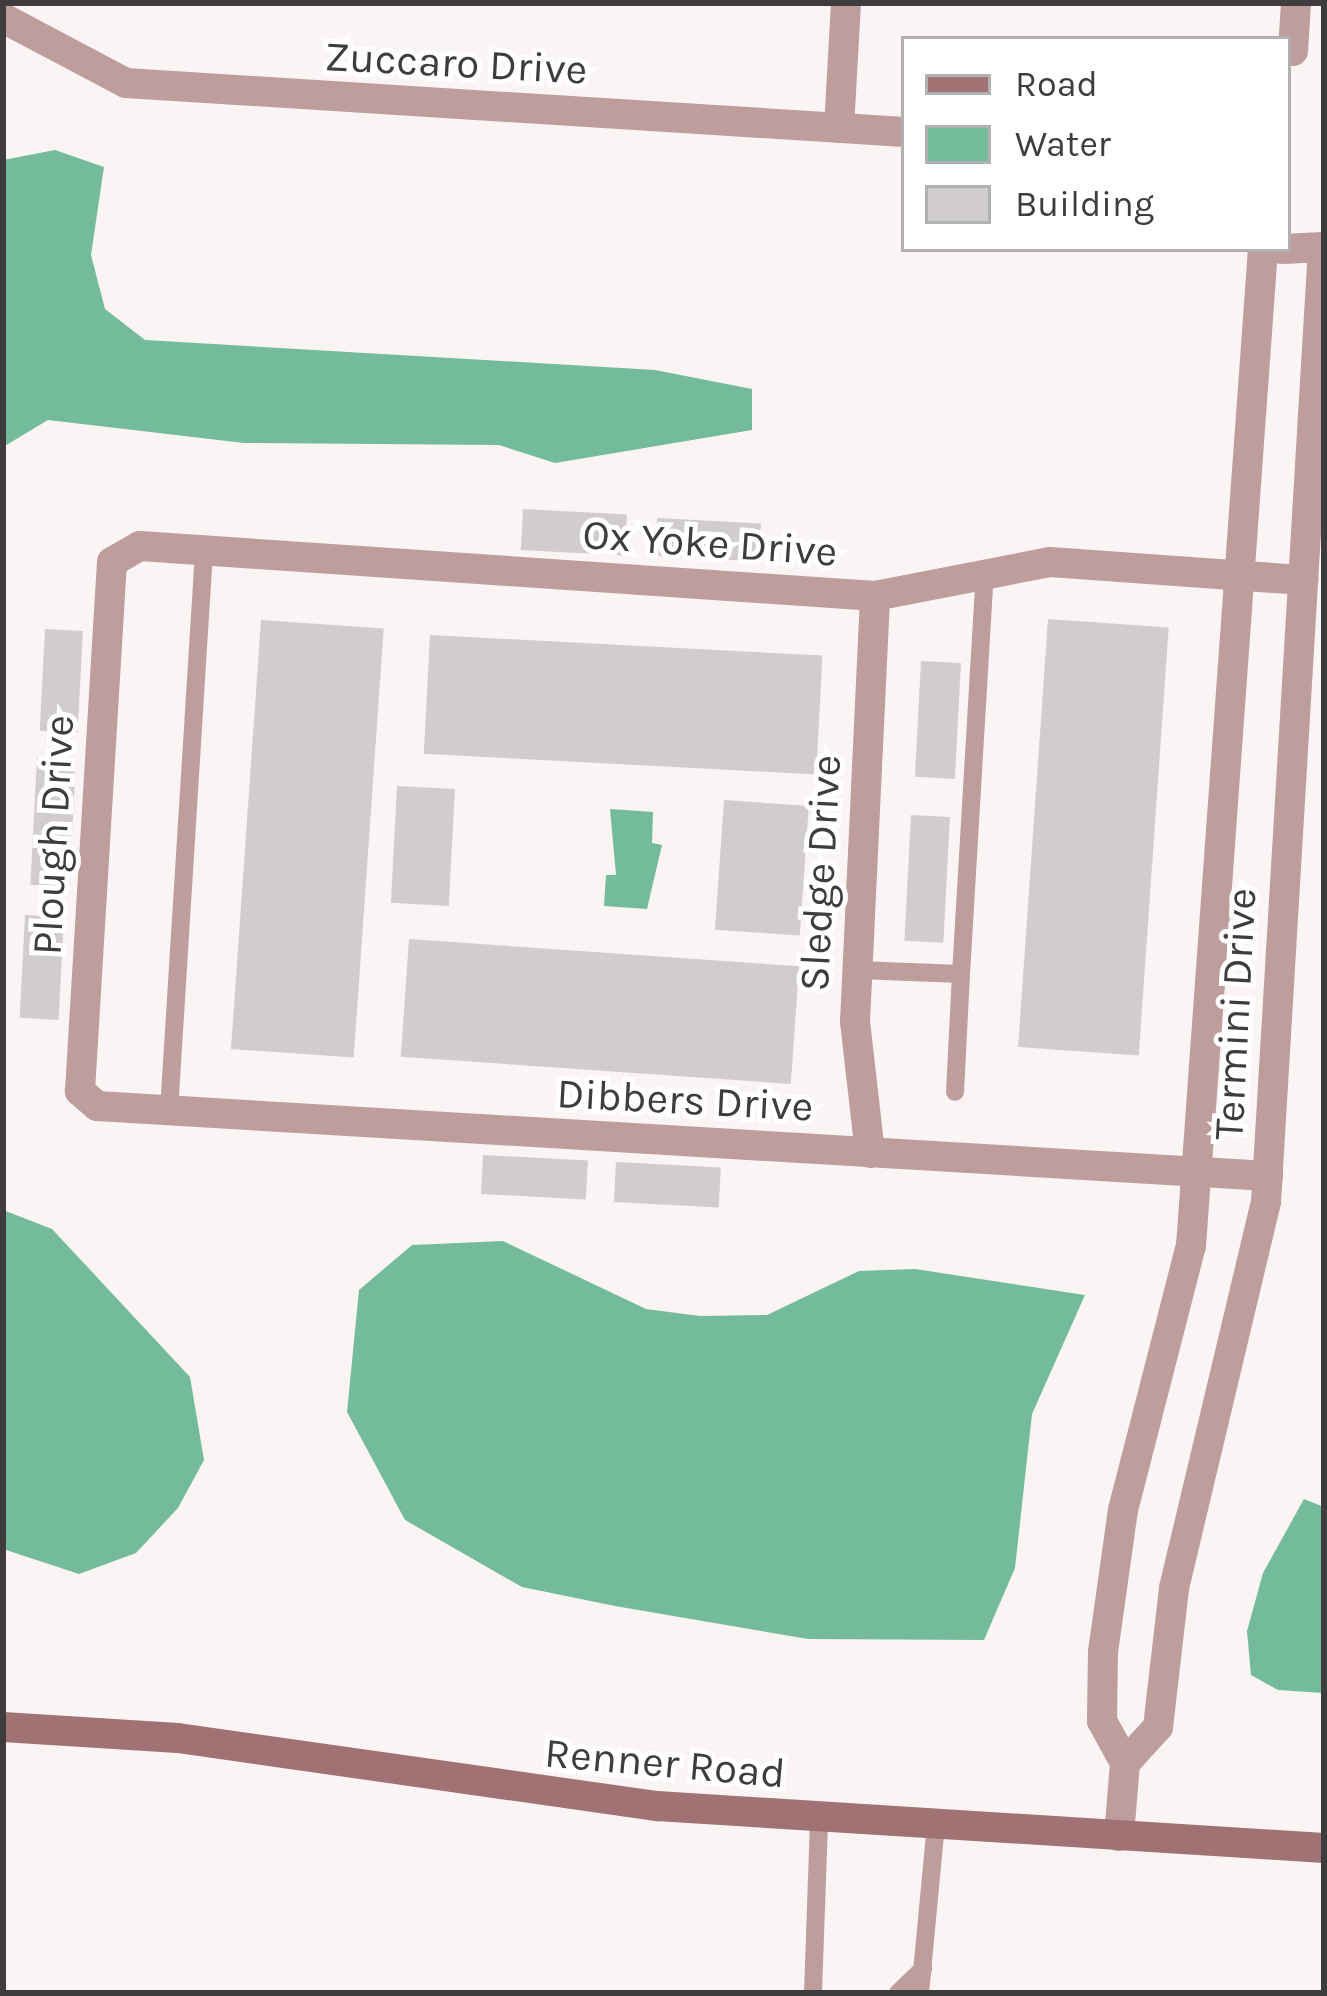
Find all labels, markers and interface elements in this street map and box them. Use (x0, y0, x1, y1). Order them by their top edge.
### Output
street label: Zuccaro Drive (323, 31, 589, 95)
legend (901, 36, 1291, 252)
text: Road (1015, 63, 1098, 105)
text: Water (1015, 123, 1111, 165)
text: Building (1015, 183, 1154, 225)
street label: Ox Yoke Drive (581, 509, 839, 577)
street label: Plough Drive (22, 714, 84, 956)
street label: Sledge Drive (789, 753, 851, 993)
street label: Termini Drive (1203, 887, 1267, 1141)
street label: Dibbers Drive (555, 1068, 815, 1132)
street label: Renner Road (543, 1727, 787, 1799)

